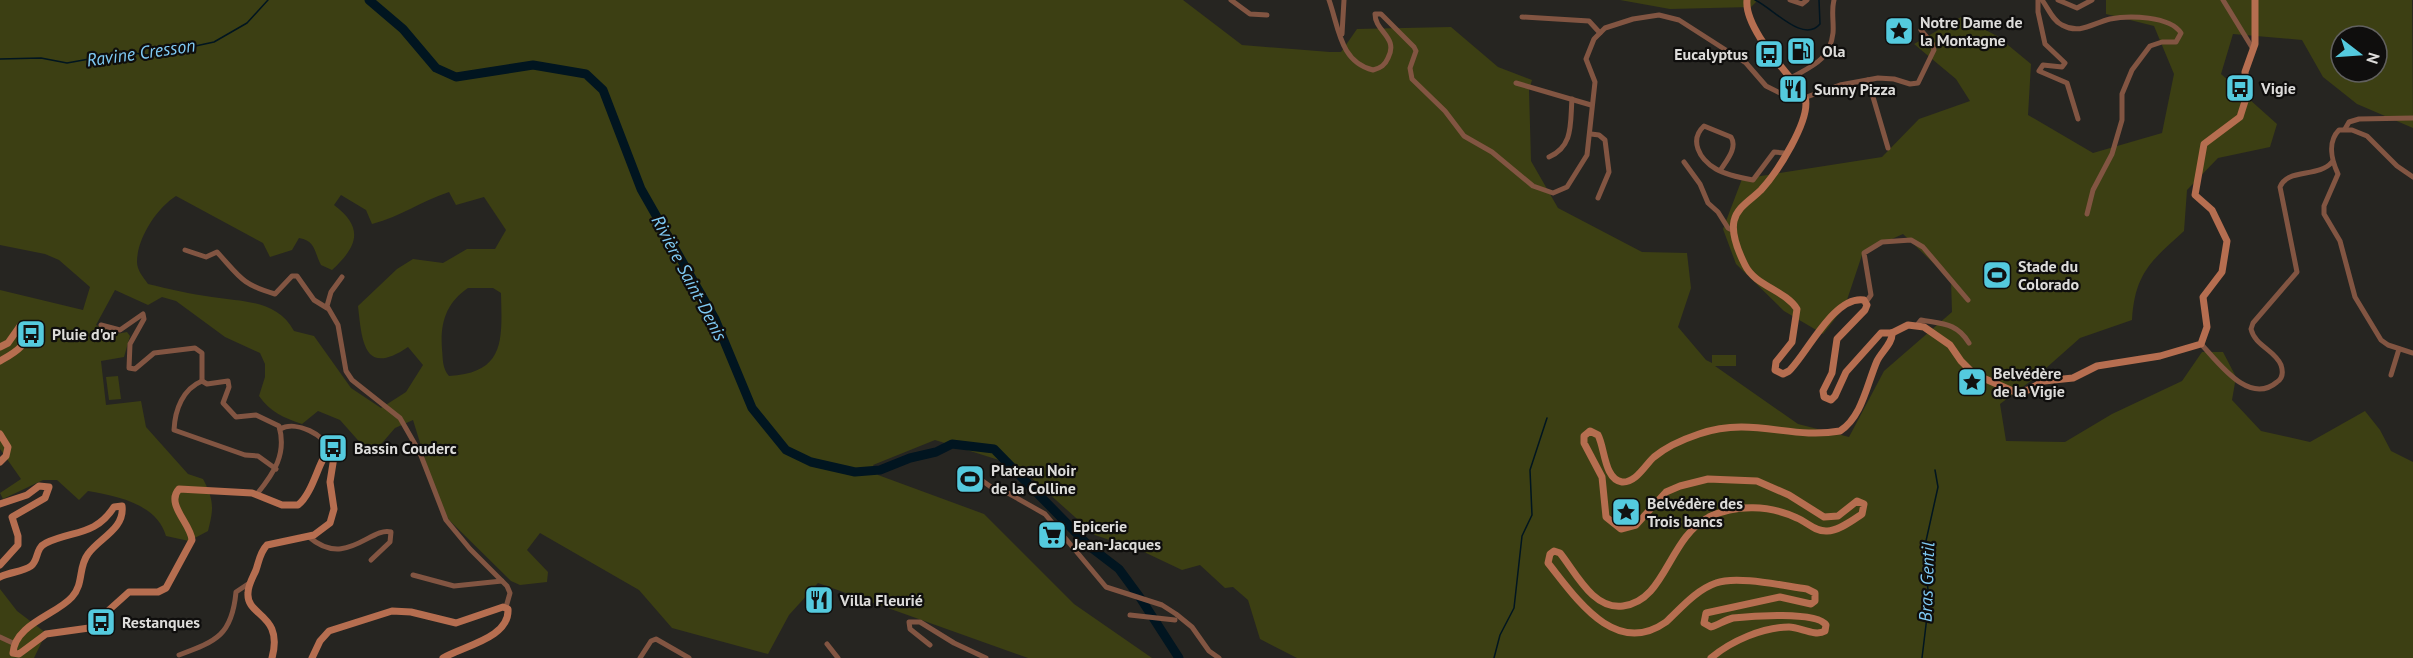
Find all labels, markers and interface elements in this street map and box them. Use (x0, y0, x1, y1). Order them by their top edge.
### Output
place label: Notre Dame de la Montagne (1920, 12, 2023, 50)
place icon: Notre Dame de la Montagne (1883, 15, 1915, 47)
north arrow (2329, 24, 2389, 84)
water label: Ravine Cresson (85, 33, 197, 72)
fuel station icon: Ola (1785, 35, 1817, 67)
bus stop icon: Eucalyptus (1753, 38, 1785, 70)
place label: Ola (1822, 41, 1845, 61)
place label: Eucalyptus (1674, 44, 1748, 64)
text: N (2362, 50, 2384, 66)
bus stop icon: Vigie (2224, 72, 2256, 104)
restaurant icon: Sunny Pizza (1777, 73, 1809, 105)
place label: Vigie (2260, 78, 2296, 98)
place label: Sunny Pizza (1814, 79, 1896, 99)
water label: Rivière Saint-Denis (647, 211, 733, 345)
place label: Stade du Colorado (2018, 256, 2079, 294)
sports icon: Stade du Colorado (1981, 259, 2013, 291)
bus stop icon: Pluie d'or (15, 318, 47, 350)
place label: Pluie d'or (52, 324, 117, 344)
place label: Belvédère de la Vigie (1993, 363, 2065, 401)
place icon: Belvédère de la Vigie (1956, 366, 1988, 398)
bus stop icon: Bassin Couderc (317, 432, 349, 464)
place label: Bassin Couderc (354, 438, 457, 458)
place label: Plateau Noir de la Colline (991, 460, 1076, 498)
sports icon: Plateau Noir de la Colline (954, 463, 986, 495)
place label: Belvédère des Trois bancs (1647, 493, 1743, 531)
place icon: Belvédère des Trois bancs (1610, 496, 1642, 528)
place label: Epicerie Jean-Jacques (1072, 516, 1161, 554)
supermarket icon: Epicerie Jean-Jacques (1036, 519, 1068, 551)
water label: Bras Gentil (1914, 541, 1939, 622)
restaurant icon: Villa Fleurié (803, 584, 835, 616)
place label: Villa Fleurié (839, 590, 923, 610)
bus stop icon: Restanques (85, 606, 117, 638)
place label: Restanques (122, 612, 200, 632)

